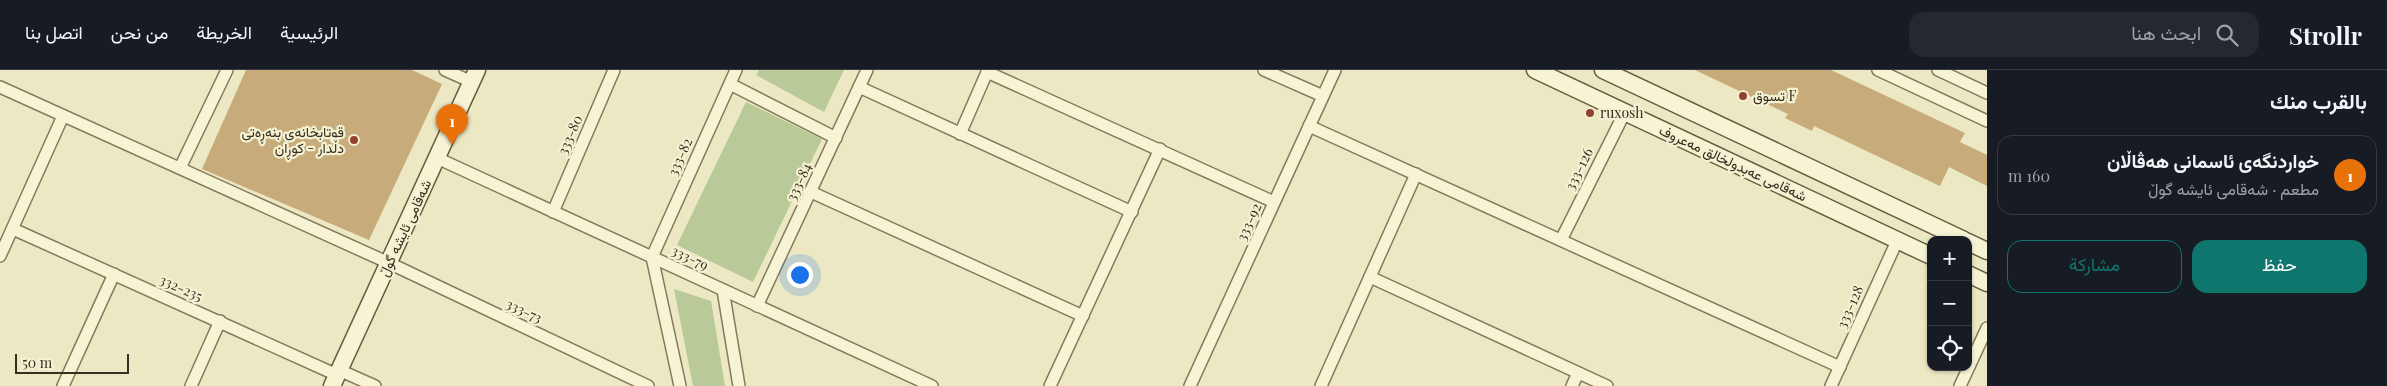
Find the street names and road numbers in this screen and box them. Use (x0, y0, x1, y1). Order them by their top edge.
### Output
street label: 333-80 (553, 112, 586, 158)
street label: شەقامی عەبدولخالق مەعروف (1656, 120, 1810, 205)
street label: 333-82 (663, 134, 696, 179)
street label: 333-126 (1560, 144, 1597, 193)
street label: 333-84 (781, 160, 816, 204)
street label: شەقامی ئایشە گوڵ (374, 176, 436, 280)
street label: 333-92 (1232, 199, 1266, 244)
street label: 333-79 (669, 241, 712, 274)
street label: 332-235 (157, 270, 206, 305)
street label: 333-128 (1832, 282, 1867, 331)
street label: 333-73 (503, 294, 545, 327)

